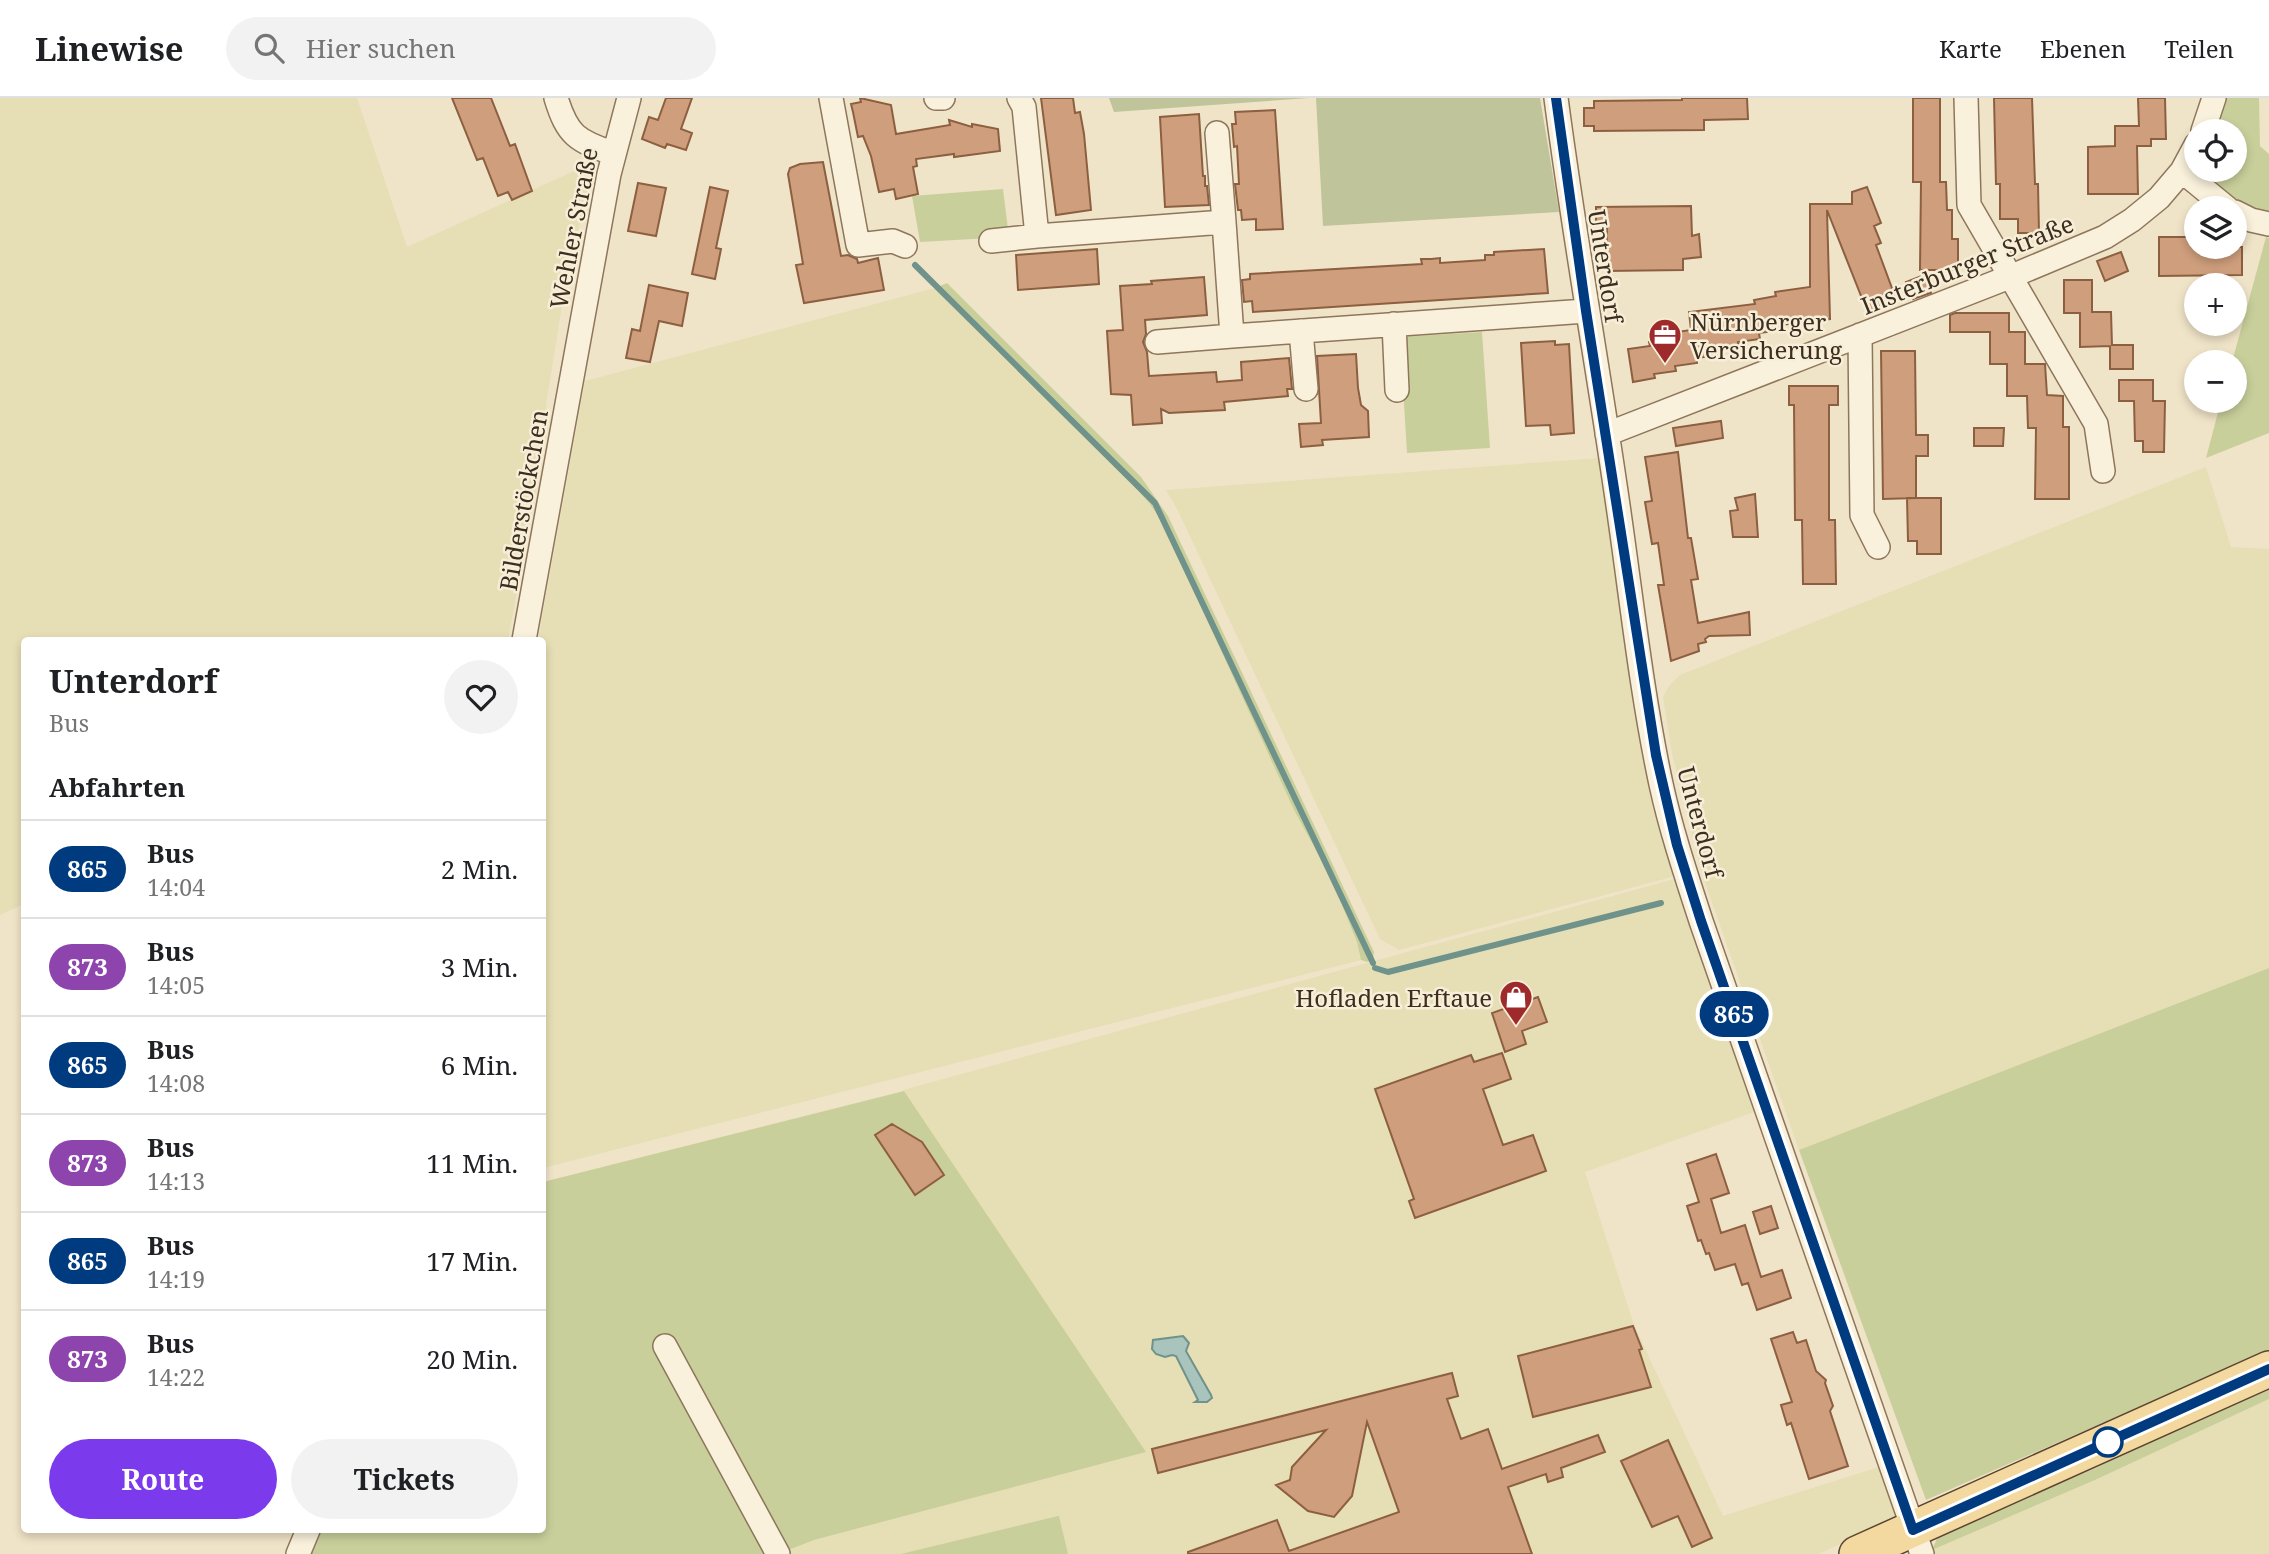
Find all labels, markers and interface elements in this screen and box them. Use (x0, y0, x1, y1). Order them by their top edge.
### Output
search box (226, 17, 716, 80)
text: Linewise (35, 26, 184, 71)
icon: search (250, 29, 288, 67)
text: Hier suchen (306, 30, 456, 66)
text: Karte (1939, 32, 2002, 65)
text: Ebenen (2040, 32, 2126, 65)
text: Teilen (2164, 32, 2234, 65)
map controls (2184, 119, 2247, 413)
button: locate (2184, 119, 2247, 182)
street label: Wehler Straße (541, 144, 605, 312)
button: layers (2184, 196, 2247, 259)
street label: Insterburger Straße (1856, 206, 2078, 322)
street label: Unterdorf (1581, 207, 1632, 327)
button: + (2184, 273, 2247, 336)
place label: Nürnberger Versicherung (1690, 305, 1842, 366)
office icon: Nürnberger Versicherung (1646, 316, 1684, 365)
button: − (2184, 350, 2247, 413)
street label: Bilderstöckchen (491, 407, 555, 593)
text: Unterdorf (49, 658, 218, 703)
button: heart (444, 660, 518, 734)
text: Bus (49, 707, 89, 739)
street label: Unterdorf (1670, 763, 1732, 883)
text: Abfahrten (49, 769, 185, 805)
text: Bus (147, 835, 194, 871)
text: 2 Min. (441, 851, 518, 887)
text: 865 (67, 852, 108, 885)
text: 14:04 (147, 871, 205, 903)
text: Bus (147, 933, 194, 969)
text: 3 Min. (441, 949, 518, 985)
text: 873 (67, 950, 108, 983)
text: 14:05 (147, 969, 205, 1001)
shop icon: Hofladen Erftaue (1497, 978, 1535, 1027)
place label: Hofladen Erftaue (1295, 981, 1492, 1014)
line badge: 865 (1694, 991, 1774, 1037)
text: 865 (1714, 997, 1754, 1030)
text: Bus (147, 1031, 194, 1067)
text: 6 Min. (441, 1047, 518, 1083)
text: 865 (67, 1048, 108, 1081)
text: 14:08 (147, 1067, 205, 1099)
text: Bus (147, 1129, 194, 1165)
text: 11 Min. (426, 1145, 518, 1181)
text: 873 (67, 1146, 108, 1179)
text: 14:13 (147, 1165, 205, 1197)
text: Bus (147, 1227, 194, 1263)
text: 17 Min. (426, 1243, 518, 1279)
text: 865 (67, 1244, 108, 1277)
text: 14:19 (147, 1263, 205, 1295)
text: Bus (147, 1325, 194, 1361)
text: 20 Min. (426, 1341, 518, 1377)
text: 873 (67, 1342, 108, 1375)
text: 14:22 (147, 1361, 205, 1393)
unlabelled marker (2093, 1427, 2123, 1457)
button: Route (49, 1439, 277, 1519)
button: Tickets (291, 1439, 518, 1519)

